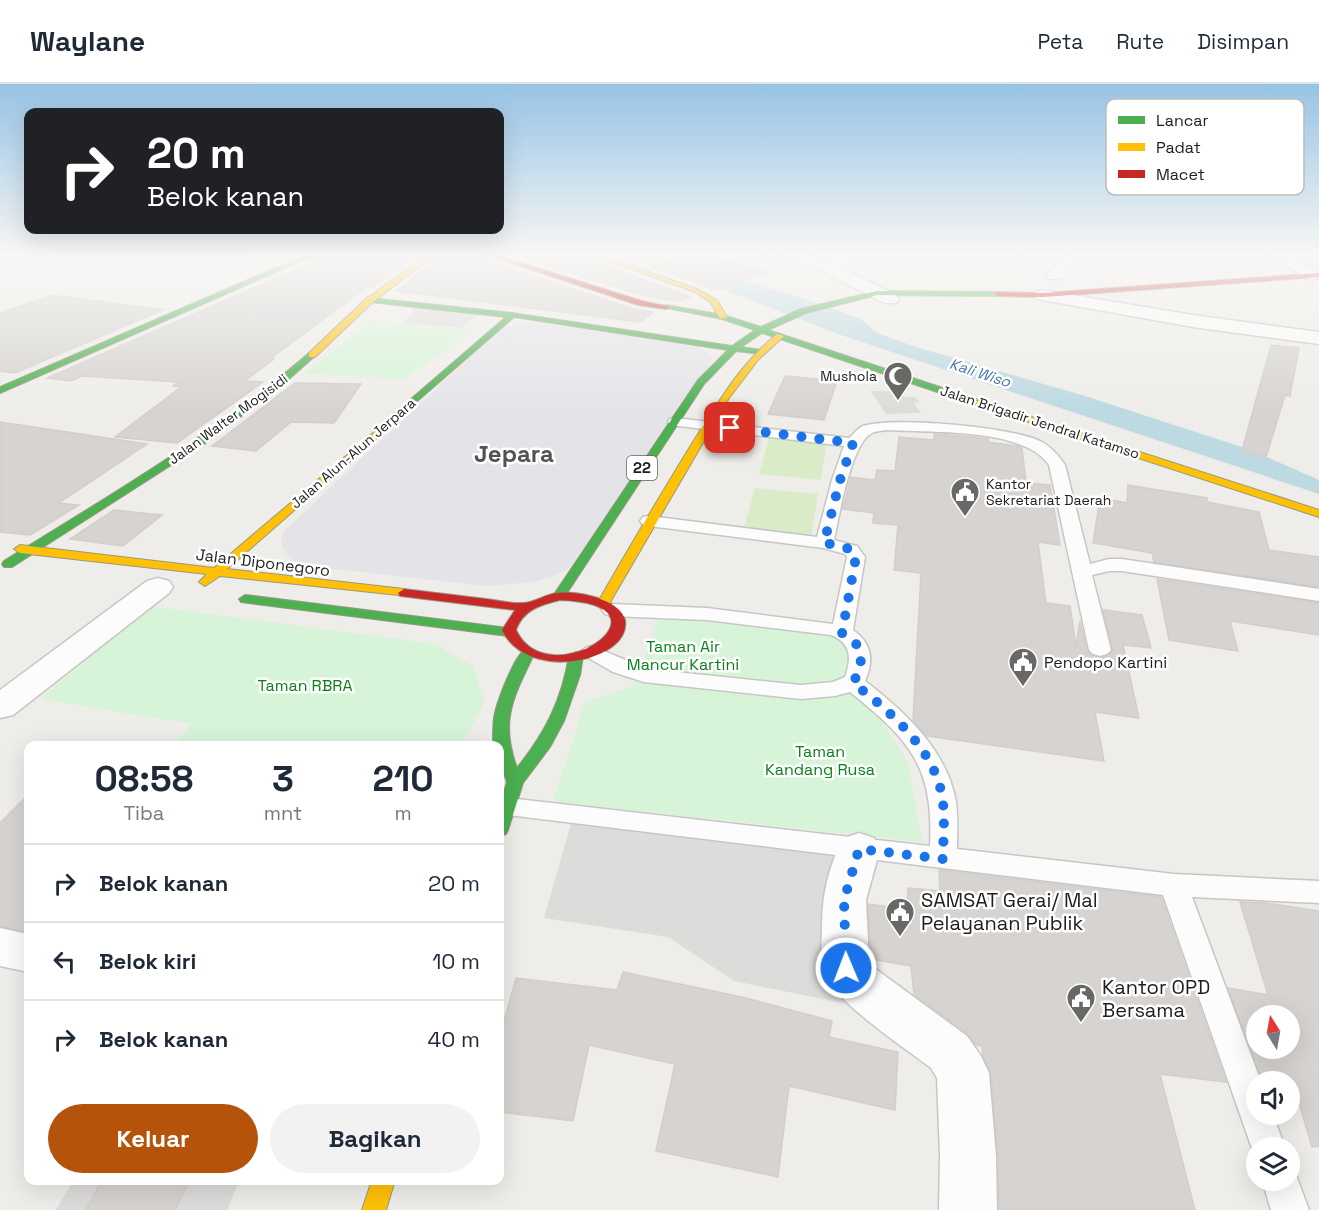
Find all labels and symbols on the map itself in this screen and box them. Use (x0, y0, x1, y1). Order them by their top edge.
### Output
legend (1106, 99, 1304, 195)
text: Lancar (1156, 110, 1209, 131)
text: Padat (1156, 137, 1201, 158)
text: Macet (1156, 164, 1205, 185)
water label: Kali Wiso (947, 354, 1014, 391)
mosque icon: Mushola (882, 360, 914, 402)
place label: Mushola (820, 367, 877, 385)
street label: Jalan Walter Mogisidi (165, 370, 291, 468)
street label: Jalan Brigadir Jendral Katamso (938, 381, 1142, 463)
street label: Jalan Alun-Alun Jerpara (287, 394, 419, 512)
pin (704, 402, 755, 453)
district label: Jepara (474, 438, 554, 469)
road number: 22 (627, 456, 657, 480)
place label: Kantor Sekretariat Daerah (986, 475, 1111, 509)
public building icon: Kantor Sekretariat Daerah (949, 476, 981, 518)
street label: Jalan Diponegoro (195, 544, 331, 581)
park label: Taman Air Mancur Kartini (627, 636, 739, 675)
public building icon: Pendopo Kartini (1007, 646, 1039, 688)
place label: Pendopo Kartini (1044, 652, 1167, 673)
park label: Taman RBRA (258, 675, 352, 696)
park label: Taman Kandang Rusa (765, 741, 875, 780)
place label: SAMSAT Gerai/ Mal Pelayanan Publik (921, 887, 1098, 936)
public building icon: SAMSAT Gerai/ Mal Pelayanan Publik (884, 896, 916, 938)
position arrow (814, 936, 878, 1000)
place label: Kantor OPD Bersama (1102, 974, 1210, 1023)
public building icon: Kantor OPD Bersama (1065, 982, 1097, 1024)
north arrow (1246, 1005, 1300, 1059)

